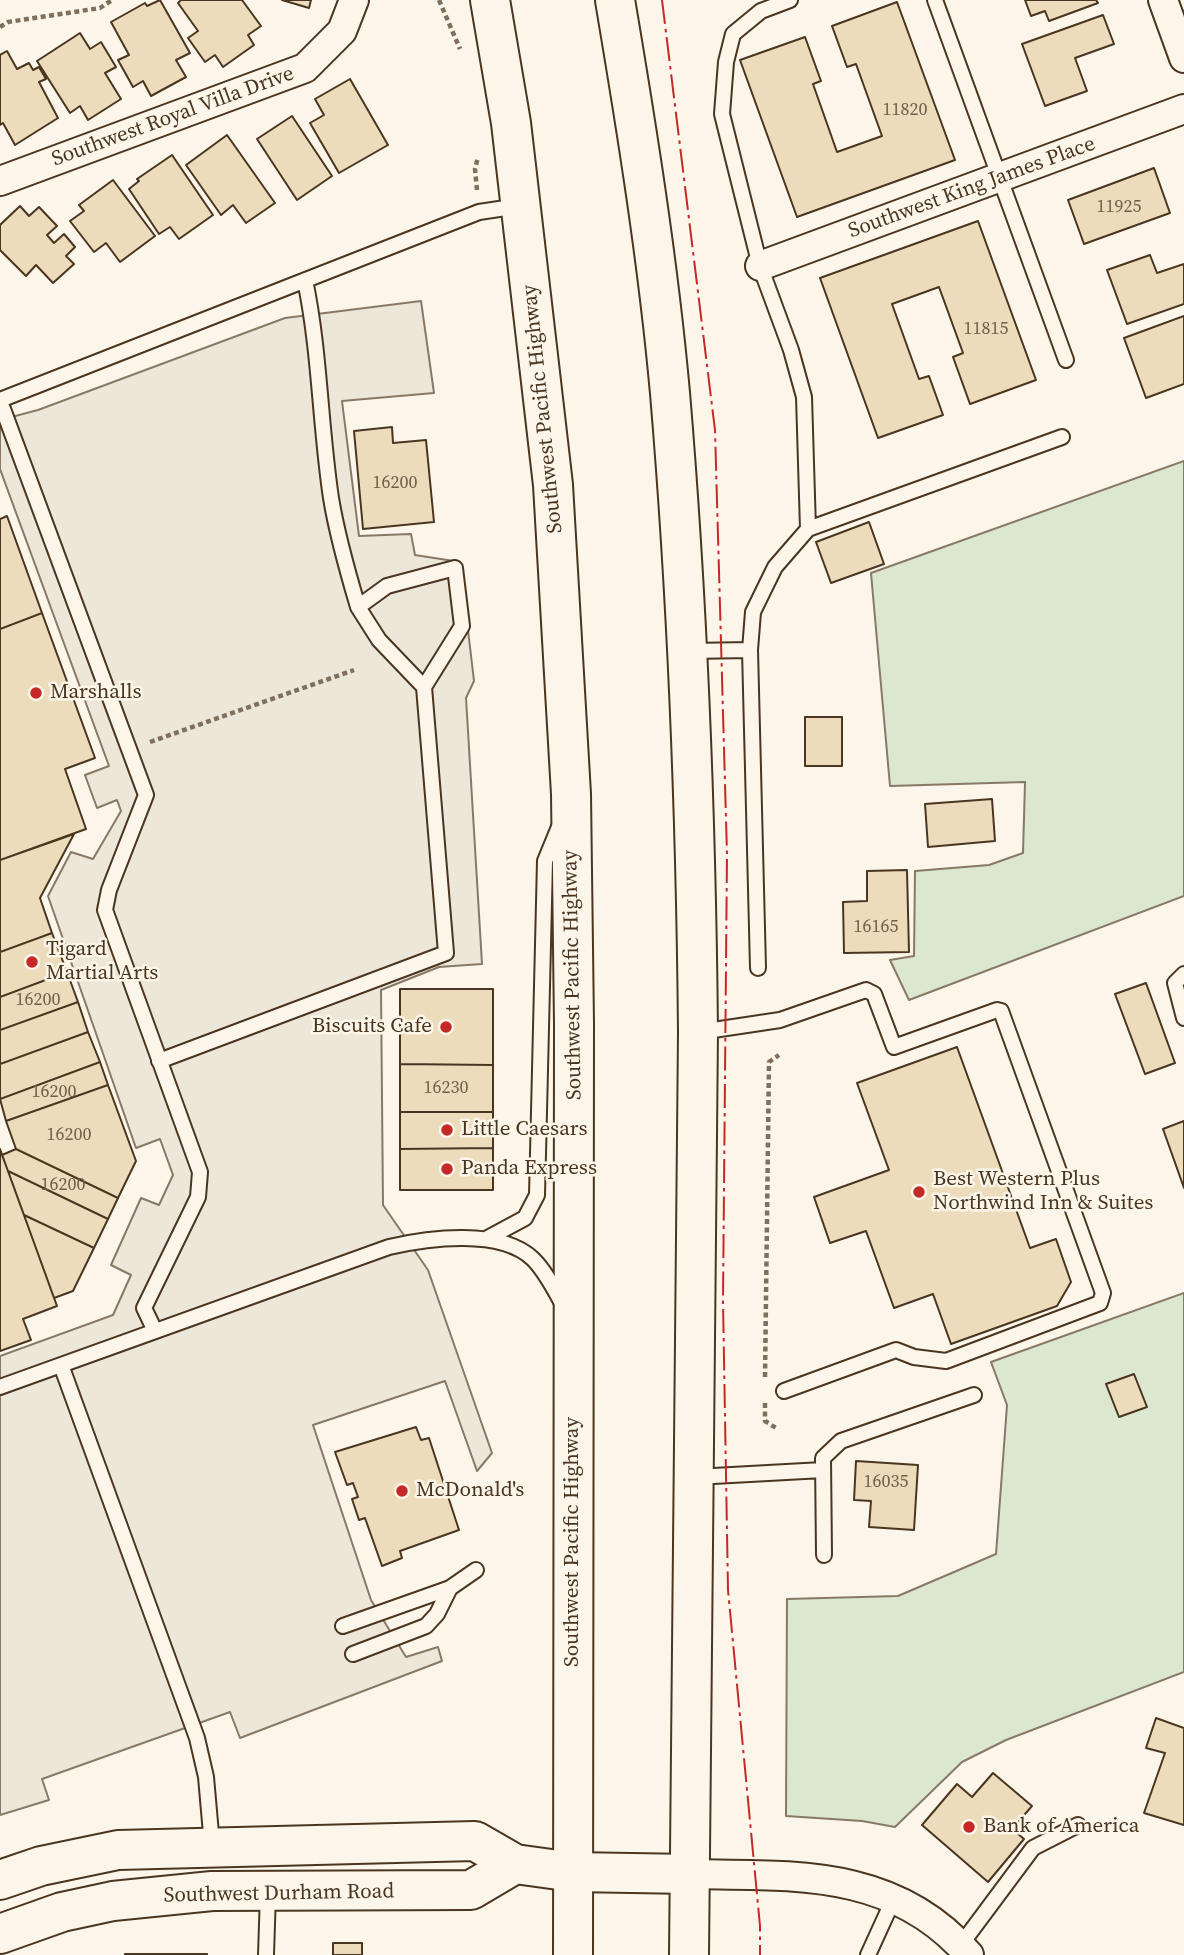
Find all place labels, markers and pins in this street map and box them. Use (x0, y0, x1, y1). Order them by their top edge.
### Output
place label: Marshalls (50, 680, 142, 706)
marker: Marshalls (28, 685, 44, 701)
place label: Tigard Martial Arts (46, 937, 158, 987)
marker: Tigard Martial Arts (24, 954, 40, 970)
place label: Biscuits Cafe (312, 1014, 432, 1040)
marker: Biscuits Cafe (438, 1019, 454, 1035)
place label: Little Caesars (461, 1117, 588, 1143)
marker: Little Caesars (439, 1122, 455, 1138)
place label: Panda Express (461, 1156, 597, 1182)
marker: Panda Express (439, 1161, 455, 1177)
place label: Best Western Plus Northwind Inn & Suites (933, 1167, 1153, 1217)
marker: Best Western Plus Northwind Inn & Suites (911, 1184, 927, 1200)
place label: McDonald's (416, 1478, 524, 1504)
marker: McDonald's (394, 1483, 410, 1499)
place label: Bank of America (983, 1814, 1139, 1840)
marker: Bank of America (961, 1819, 977, 1835)

